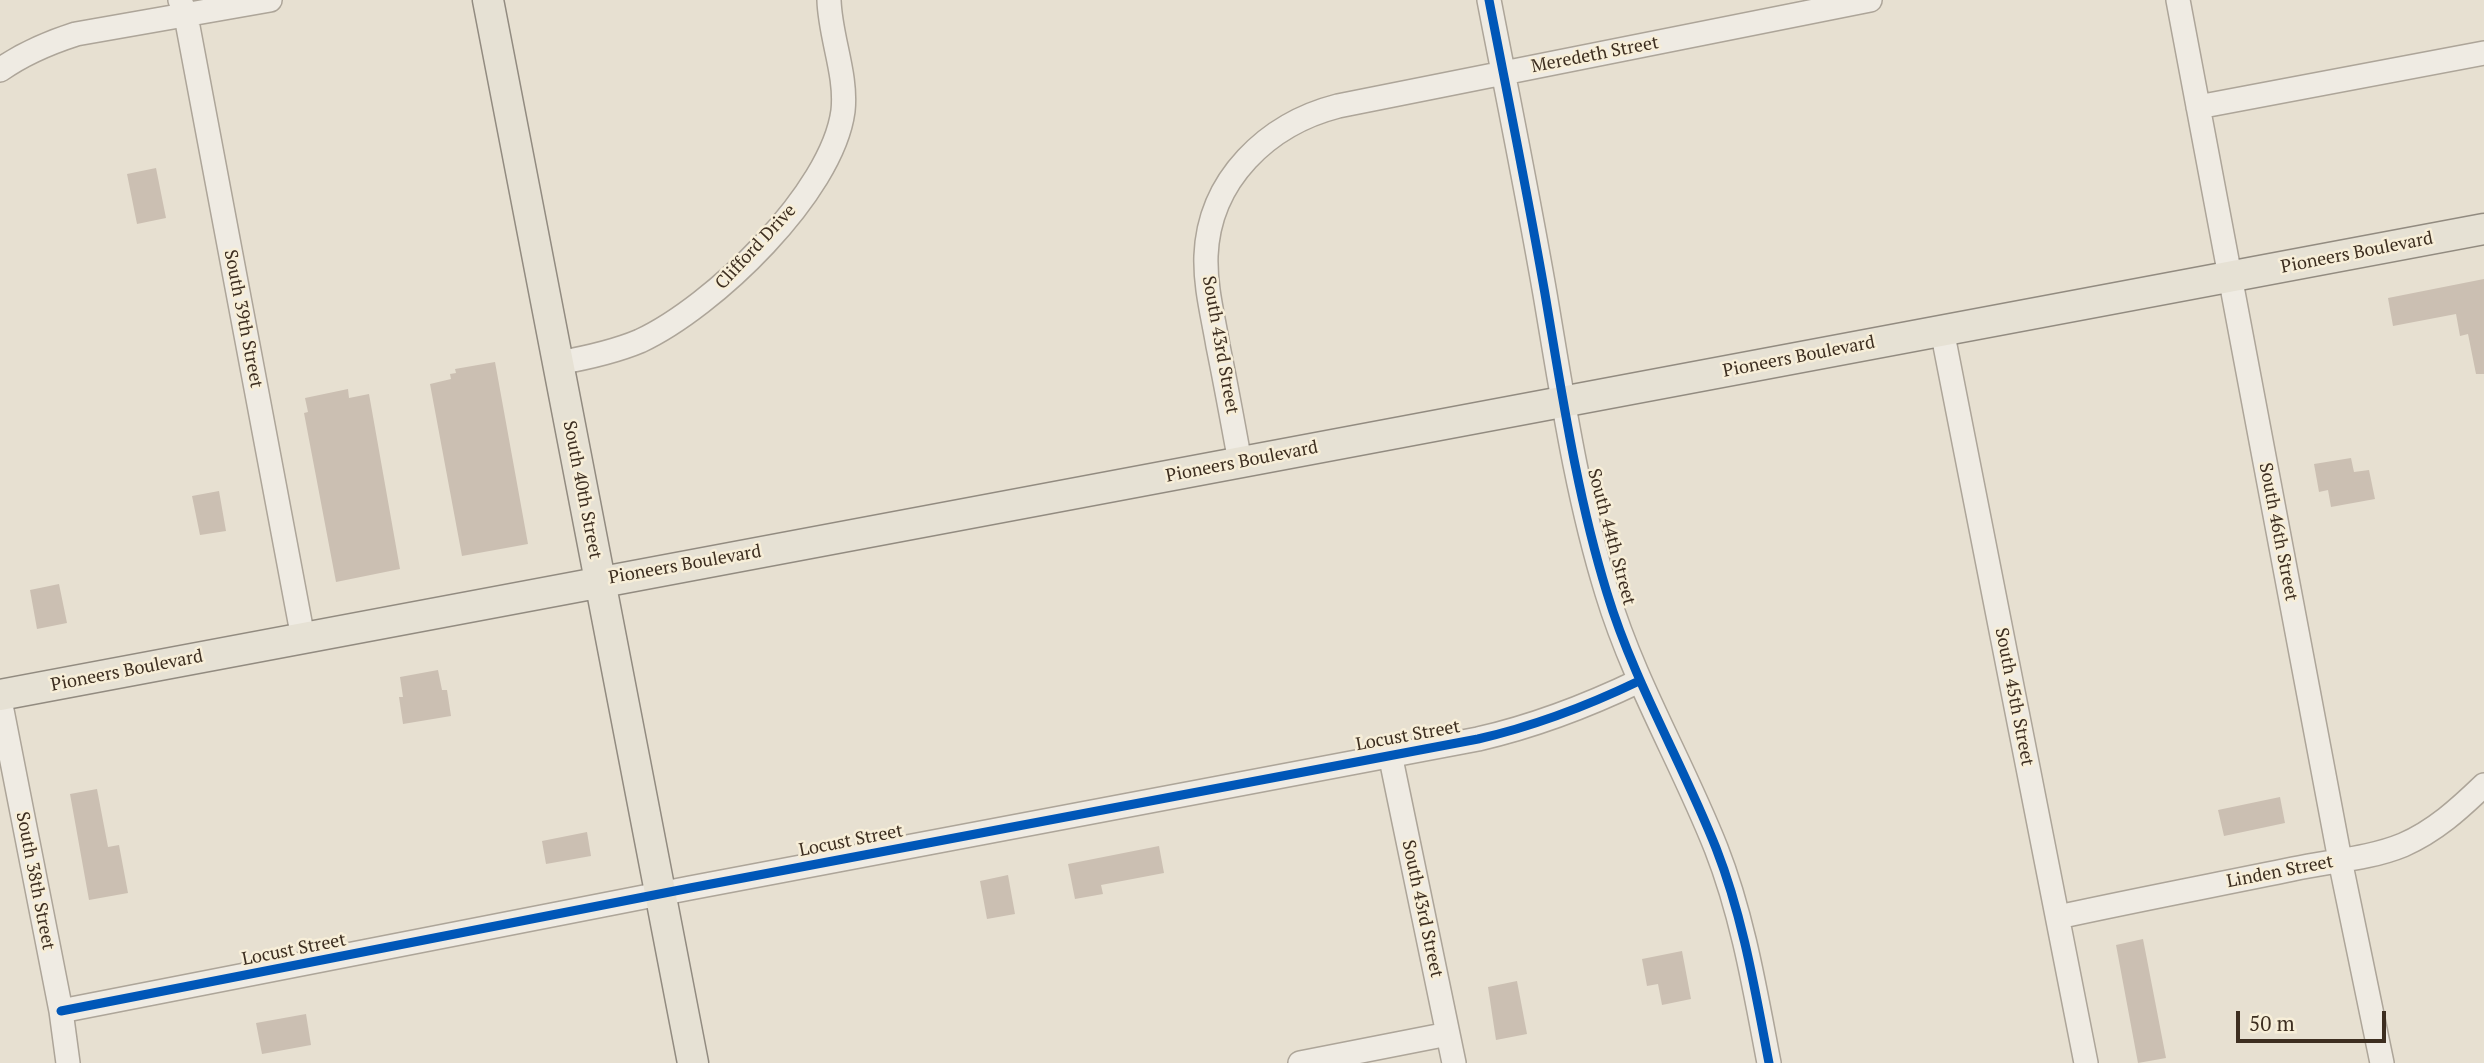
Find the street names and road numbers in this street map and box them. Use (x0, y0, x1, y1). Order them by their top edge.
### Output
street label: Meredeth Street (1529, 32, 1661, 78)
street label: Clifford Drive (711, 200, 801, 294)
street label: Pioneers Boulevard (2279, 228, 2435, 278)
street label: South 39th Street (219, 248, 267, 390)
street label: South 43rd Street (1197, 274, 1243, 416)
street label: Pioneers Boulevard (1721, 332, 1877, 382)
street label: South 40th Street (558, 419, 606, 561)
street label: Pioneers Boulevard (1164, 437, 1320, 487)
street label: South 46th Street (2254, 461, 2302, 603)
street label: South 44th Street (1582, 466, 1640, 608)
street label: Pioneers Boulevard (607, 541, 763, 589)
street label: South 45th Street (1990, 626, 2038, 768)
street label: Pioneers Boulevard (49, 646, 205, 696)
street label: Locust Street (1354, 716, 1462, 756)
street label: South 38th Street (11, 810, 59, 952)
street label: Locust Street (797, 820, 905, 862)
street label: South 43rd Street (1397, 838, 1447, 980)
street label: Linden Street (2225, 851, 2335, 893)
street label: Locust Street (240, 929, 348, 971)

